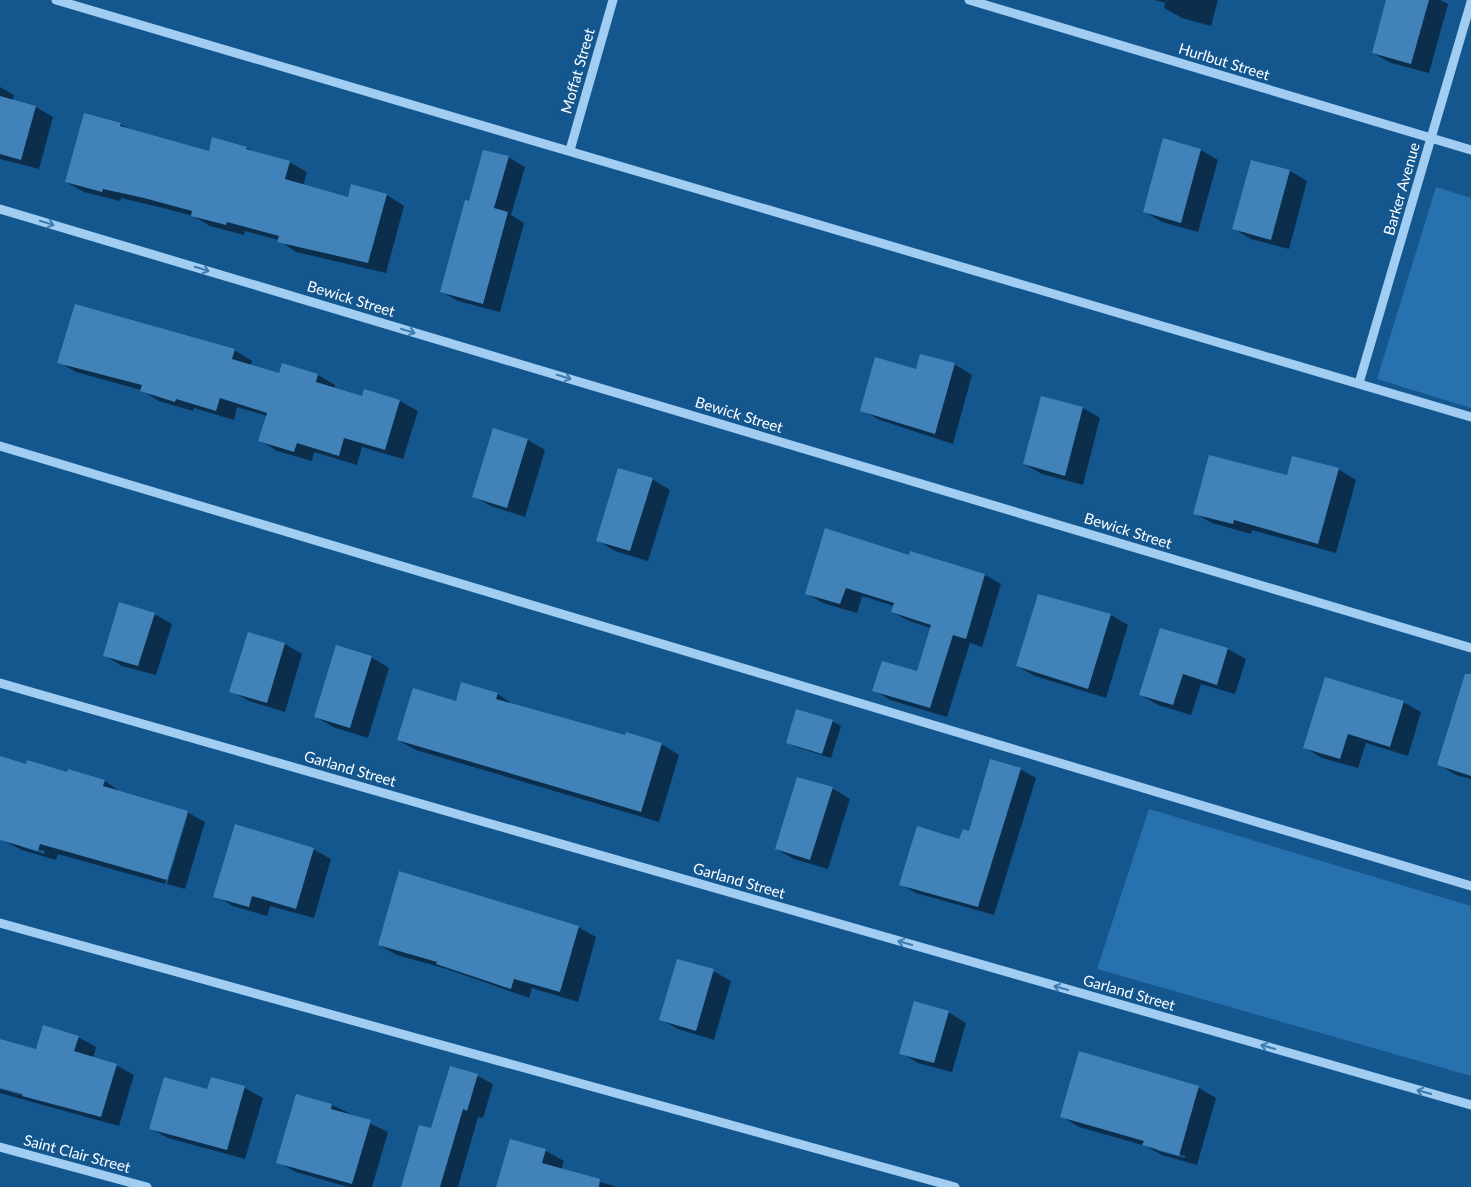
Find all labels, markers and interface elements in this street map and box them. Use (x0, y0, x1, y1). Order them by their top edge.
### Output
street label: Moffat Street (556, 25, 598, 116)
street label: Hurlbut Street (1177, 39, 1273, 84)
street label: Barker Avenue (1379, 140, 1423, 237)
one-way arrow (38, 218, 54, 228)
one-way arrow (194, 265, 210, 275)
street label: Bewick Street (305, 276, 398, 320)
one-way arrow (400, 326, 416, 336)
one-way arrow (556, 373, 572, 383)
street label: Bewick Street (693, 392, 786, 436)
street label: Bewick Street (1082, 508, 1175, 552)
street label: Garland Street (302, 746, 399, 790)
street label: Garland Street (691, 858, 788, 902)
one-way arrow (898, 937, 914, 947)
street label: Garland Street (1081, 970, 1178, 1014)
one-way arrow (1054, 982, 1070, 992)
one-way arrow (1260, 1041, 1276, 1051)
one-way arrow (1417, 1086, 1433, 1096)
street label: Saint Clair Street (22, 1130, 133, 1176)

